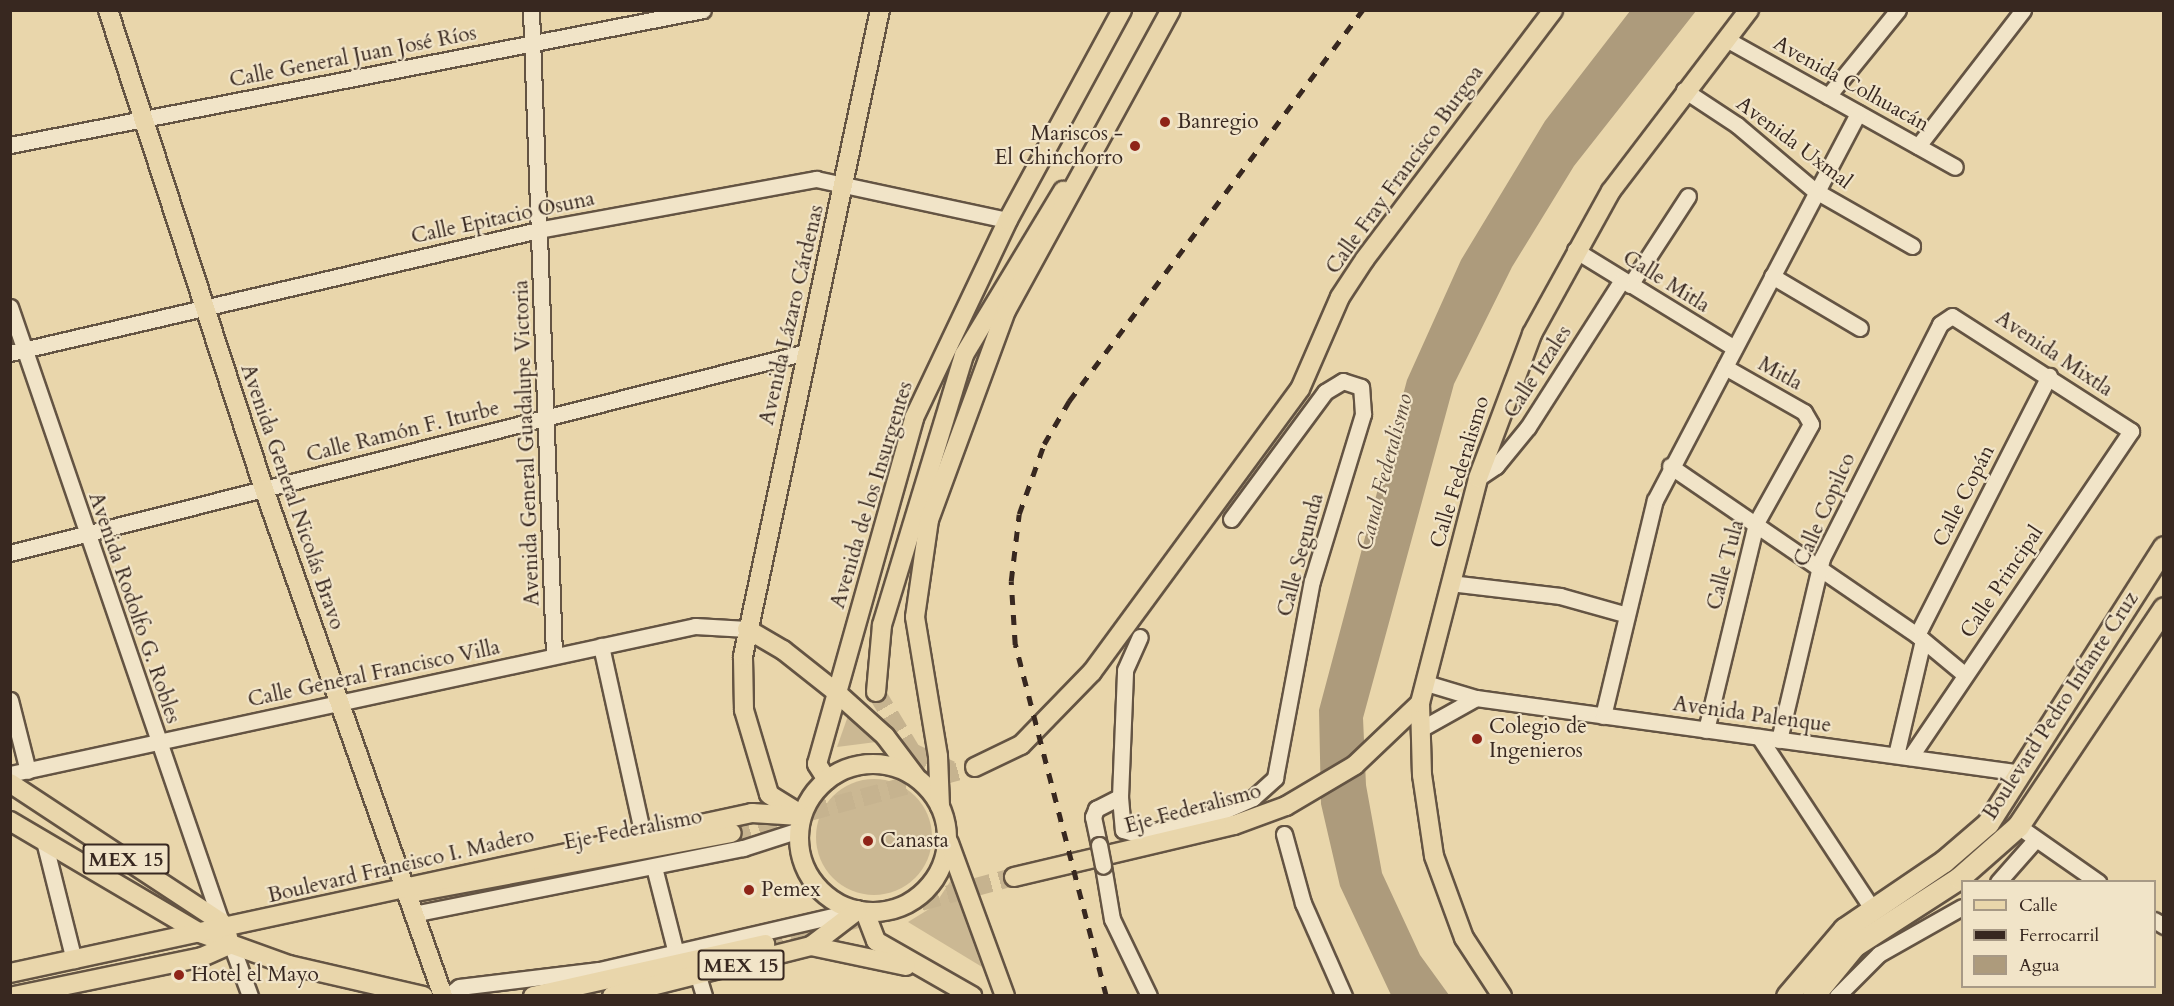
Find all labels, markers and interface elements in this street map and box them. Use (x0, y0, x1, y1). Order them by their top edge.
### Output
street label: Calle General Juan José Ríos (227, 21, 479, 93)
street label: Avenida Colhuacán (1769, 31, 1933, 137)
street label: Calle Fray Francisco Burgoa (1321, 61, 1489, 279)
street label: Avenida Uxmal (1731, 91, 1857, 195)
place label: Banregio (1177, 109, 1259, 135)
marker: Banregio (1158, 115, 1172, 129)
place label: Mariscos - El Chinchorro (995, 121, 1123, 171)
marker: Mariscos - El Chinchorro (1128, 139, 1142, 153)
street label: Calle Epitacio Osuna (409, 186, 597, 250)
street label: Avenida Lázaro Cárdenas (754, 202, 830, 428)
street label: Calle Mitla (1618, 245, 1714, 319)
street label: Avenida General Guadalupe Victoria (509, 279, 545, 607)
street label: Avenida Mixtla (1991, 306, 2117, 402)
street label: Calle Itzales (1499, 321, 1577, 423)
street label: Mitla (1753, 352, 1807, 396)
street label: Avenida General Nicolás Bravo (235, 361, 349, 633)
street label: Avenida de los Insurgentes (825, 378, 919, 612)
water label: Canal Federalismo (1351, 391, 1419, 553)
street label: Calle Federalismo (1425, 393, 1495, 551)
street label: Calle Ramón F. Iturbe (304, 396, 502, 468)
street label: Calle Copán (1928, 441, 2000, 551)
street label: Calle Copilco (1789, 449, 1861, 571)
street label: Avenida Rodolfo G. Robles (83, 489, 185, 727)
street label: Calle Segunda (1272, 491, 1330, 619)
street label: Calle Tula (1702, 517, 1750, 613)
street label: Calle Principal (1955, 521, 2049, 643)
street label: Boulevard Pedro Infante Cruz (1978, 587, 2144, 825)
street label: Calle General Francisco Villa (246, 635, 502, 713)
street label: Avenida Palenque (1671, 691, 1833, 739)
place label: Colegio de Ingenieros (1489, 714, 1587, 764)
marker: Colegio de Ingenieros (1470, 732, 1484, 746)
street label: Eje Federalismo (1122, 779, 1264, 839)
street label: Eje Federalismo (562, 804, 704, 856)
street label: Boulevard Francisco I. Madero (265, 823, 537, 909)
place label: Canasta (880, 828, 949, 854)
marker: Canasta (861, 834, 875, 848)
road number: MEX 15 (82, 842, 170, 876)
place label: Pemex (761, 877, 821, 903)
legend (1961, 880, 2156, 988)
marker: Pemex (742, 883, 756, 897)
text: Calle (2019, 893, 2058, 918)
text: Ferrocarril (2019, 923, 2099, 948)
road number: MEX 15 (698, 948, 784, 982)
text: Agua (2019, 953, 2060, 978)
place label: Hotel el Mayo (191, 962, 319, 988)
marker: Hotel el Mayo (172, 968, 186, 982)

